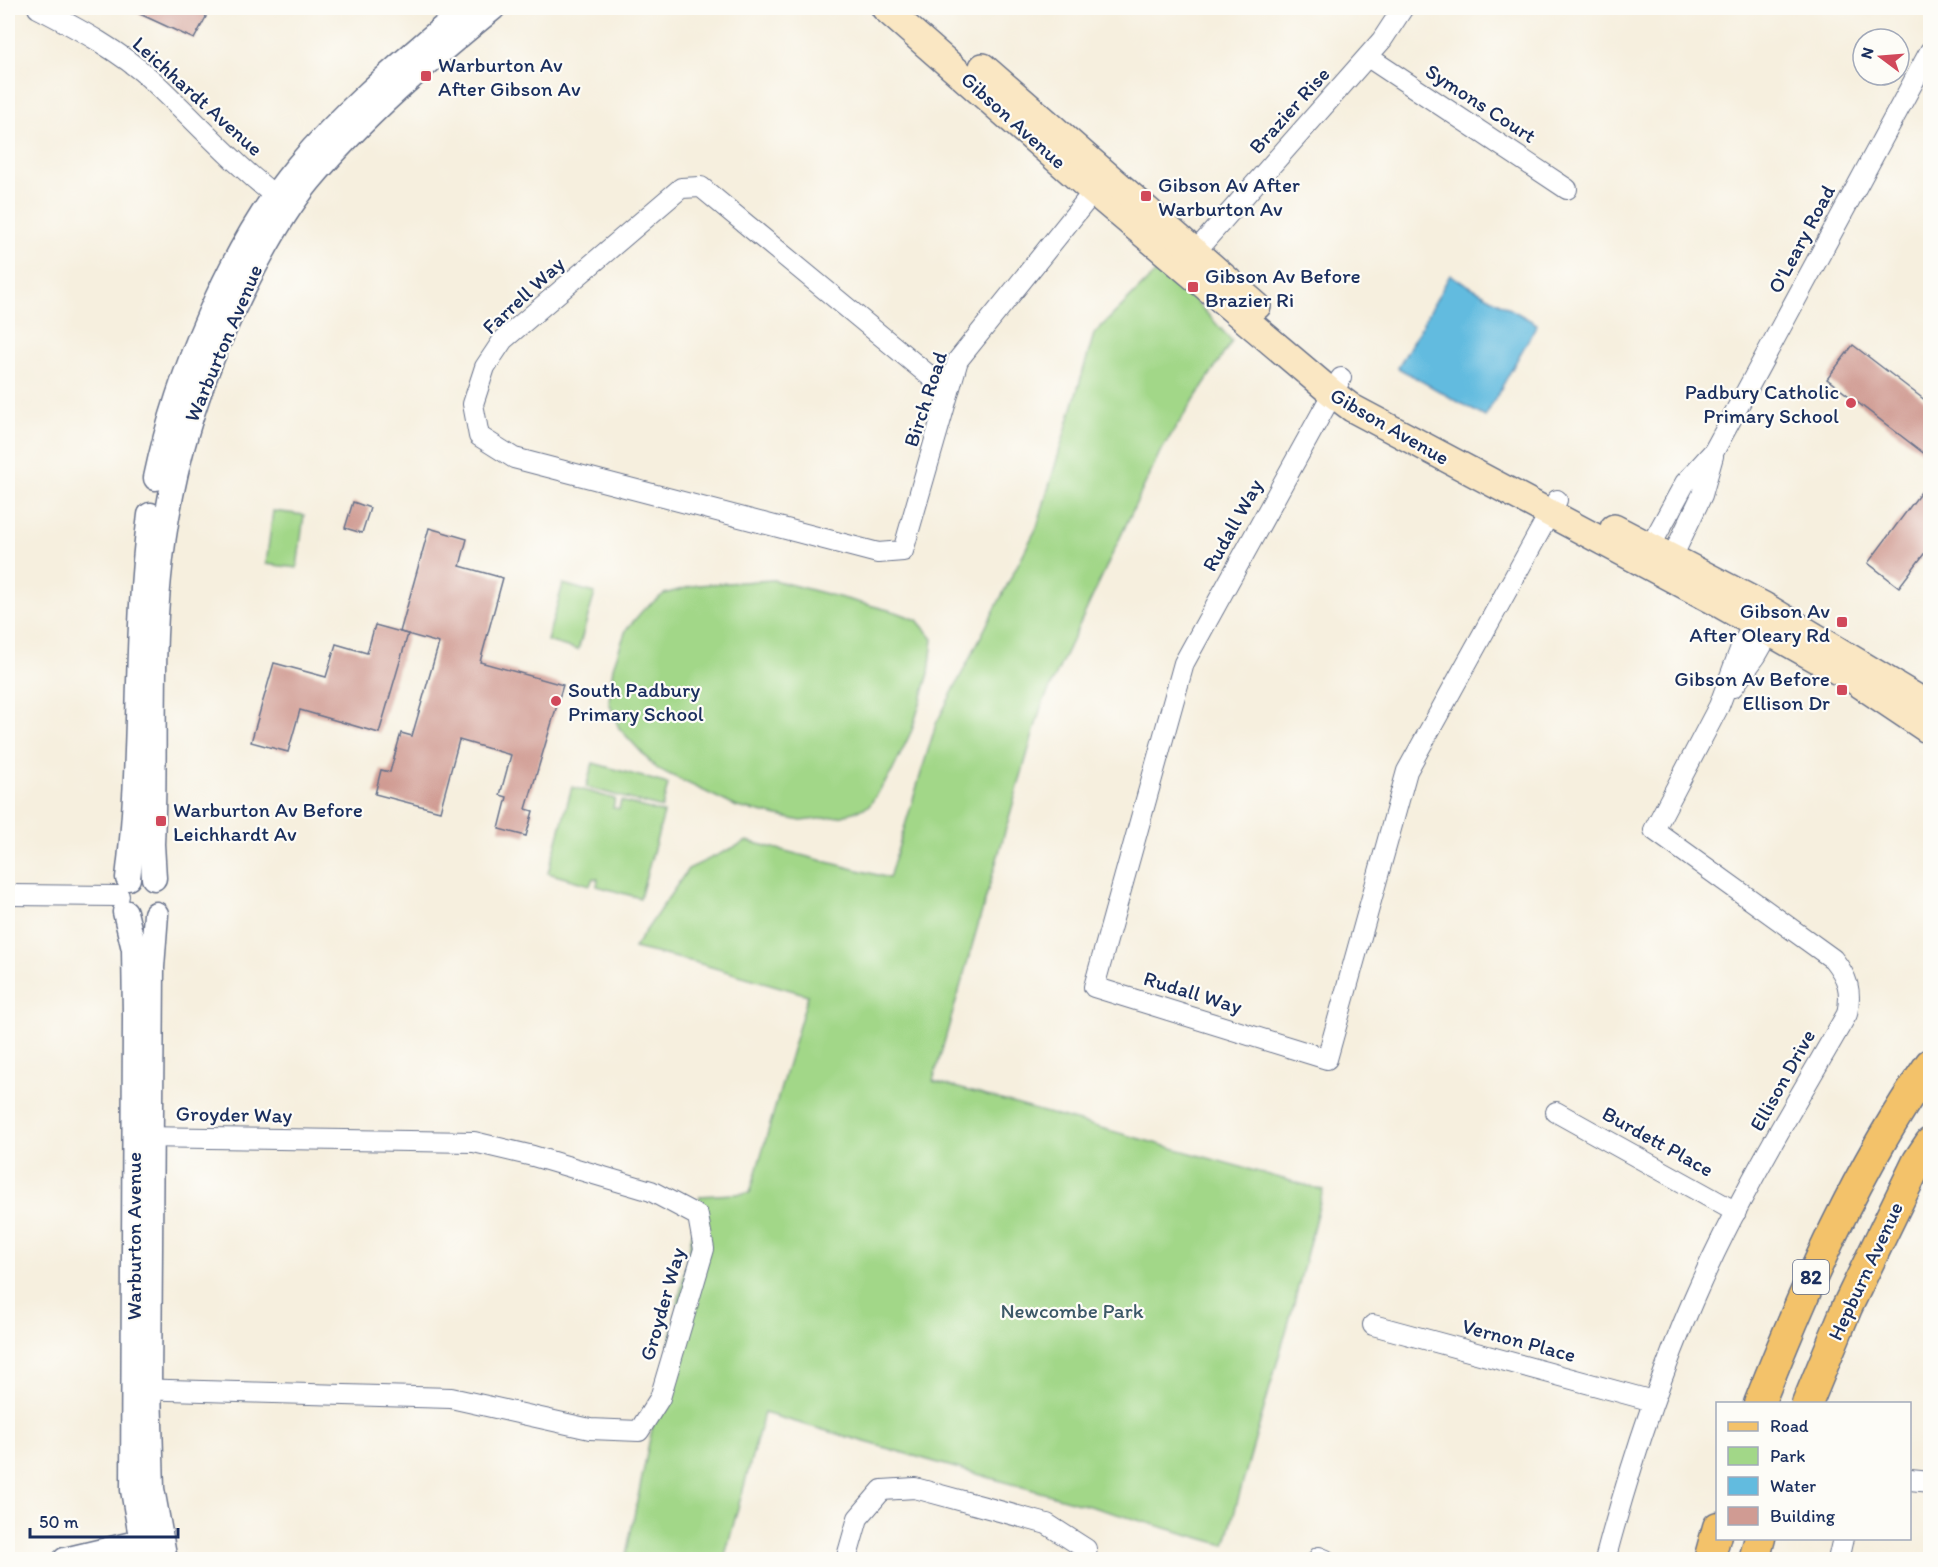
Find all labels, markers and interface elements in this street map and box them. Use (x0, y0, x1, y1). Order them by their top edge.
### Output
north arrow (1851, 27, 1911, 87)
street label: Leichhardt Avenue (128, 31, 268, 161)
text: N (1856, 45, 1878, 61)
place label: Warburton Av After Gibson Av (438, 52, 581, 101)
street label: Symons Court (1421, 58, 1541, 148)
street label: Brazier Rise (1243, 61, 1335, 159)
street label: Gibson Avenue (956, 66, 1072, 174)
marker: Warburton Av After Gibson Av (419, 69, 433, 83)
place label: Gibson Av After Warburton Av (1158, 172, 1300, 221)
street label: O'Leary Road (1762, 180, 1840, 297)
marker: Gibson Av After Warburton Av (1139, 189, 1153, 203)
street label: Farrell Way (477, 251, 569, 339)
street label: Warburton Avenue (179, 261, 267, 425)
place label: Gibson Av Before Brazier Ri (1205, 263, 1361, 312)
marker: Gibson Av Before Brazier Ri (1186, 280, 1200, 294)
street label: Birch Road (898, 348, 952, 450)
place label: Padbury Catholic Primary School (1685, 379, 1839, 428)
street label: Gibson Avenue (1326, 382, 1454, 470)
marker: Padbury Catholic Primary School (1844, 396, 1858, 410)
street label: Rudall Way (1196, 474, 1268, 575)
place label: Gibson Av After Oleary Rd (1689, 598, 1830, 647)
marker: Gibson Av After Oleary Rd (1835, 615, 1849, 629)
place label: Gibson Av Before Ellison Dr (1674, 666, 1830, 715)
place label: South Padbury Primary School (568, 677, 704, 726)
marker: Gibson Av Before Ellison Dr (1835, 683, 1849, 697)
marker: South Padbury Primary School (549, 694, 563, 708)
place label: Warburton Av Before Leichhardt Av (173, 797, 363, 846)
marker: Warburton Av Before Leichhardt Av (154, 814, 168, 828)
street label: Rudall Way (1141, 965, 1245, 1019)
street label: Ellison Drive (1744, 1025, 1820, 1135)
street label: Groyder Way (175, 1100, 293, 1128)
street label: Burdett Place (1598, 1100, 1718, 1182)
street label: Warburton Avenue (121, 1152, 146, 1320)
street label: Hepburn Avenue (1822, 1198, 1908, 1344)
street label: Groyder Way (634, 1244, 690, 1363)
road number: 82 (1793, 1260, 1829, 1294)
park label: Newcombe Park (1000, 1298, 1144, 1323)
street label: Vernon Place (1459, 1313, 1579, 1367)
legend (1716, 1402, 1911, 1540)
text: Road (1770, 1415, 1809, 1437)
text: Park (1770, 1445, 1805, 1467)
text: Water (1770, 1475, 1816, 1497)
scale bar (30, 1501, 178, 1539)
text: Building (1770, 1505, 1836, 1527)
text: 50 m (39, 1511, 79, 1533)

